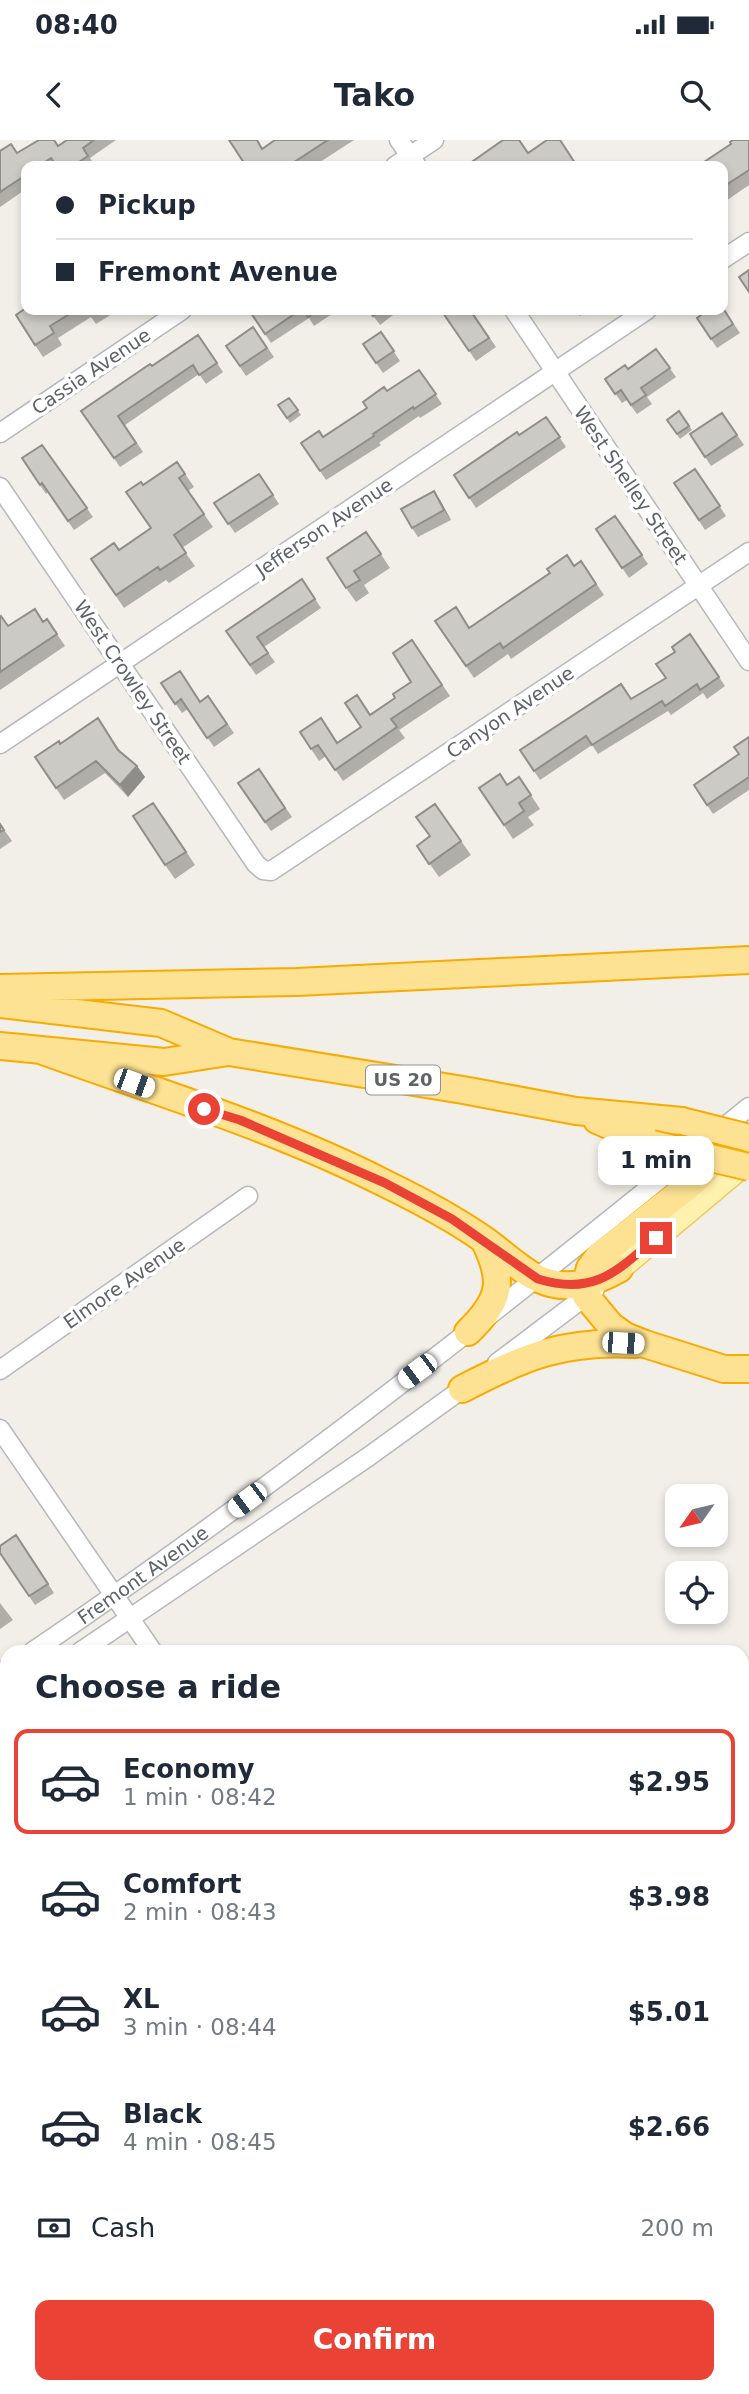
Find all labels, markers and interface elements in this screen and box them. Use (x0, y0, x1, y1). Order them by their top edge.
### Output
text: 08:40 (35, 10, 118, 40)
icon: back (35, 76, 73, 114)
text: Tako (334, 76, 415, 114)
icon: search (676, 76, 714, 114)
text: Pickup (98, 190, 196, 220)
text: Fremont Avenue (98, 257, 338, 287)
street label: Cassia Avenue (28, 323, 154, 419)
street label: West Shelley Street (570, 402, 692, 568)
street label: Jefferson Avenue (251, 473, 397, 581)
street label: West Crowley Street (70, 596, 196, 768)
street label: Canyon Avenue (442, 661, 578, 763)
road number: US 20 (366, 1065, 440, 1094)
car (111, 1066, 158, 1100)
route start (188, 1093, 220, 1125)
callout: 1 min (598, 1136, 714, 1186)
text: 1 min (620, 1147, 692, 1173)
route end (640, 1222, 672, 1254)
street label: Elmore Avenue (59, 1233, 189, 1333)
car (602, 1331, 645, 1355)
car (394, 1350, 441, 1392)
car (224, 1479, 271, 1521)
north arrow (665, 1484, 728, 1547)
map controls (665, 1484, 728, 1624)
street label: Fremont Avenue (73, 1521, 212, 1629)
button: locate (665, 1561, 728, 1624)
text: Choose a ride (35, 1668, 281, 1706)
icon: car (39, 1750, 102, 1813)
text: Economy (123, 1754, 254, 1784)
text: $2.95 (628, 1767, 710, 1797)
text: 1 min · 08:42 (123, 1784, 277, 1810)
icon: car (39, 1865, 102, 1928)
text: Comfort (123, 1869, 241, 1899)
text: $3.98 (628, 1882, 710, 1912)
text: 2 min · 08:43 (123, 1899, 277, 1925)
icon: car (39, 1980, 102, 2043)
text: XL (123, 1984, 160, 2014)
text: $5.01 (628, 1997, 710, 2027)
text: 3 min · 08:44 (123, 2014, 277, 2040)
icon: car (39, 2095, 102, 2158)
text: Black (123, 2099, 202, 2129)
text: $2.66 (628, 2112, 710, 2142)
text: 4 min · 08:45 (123, 2129, 277, 2155)
icon: cash (35, 2209, 73, 2247)
text: Cash (91, 2213, 155, 2243)
text: 200 m (640, 2215, 714, 2241)
button: Confirm (35, 2300, 714, 2380)

